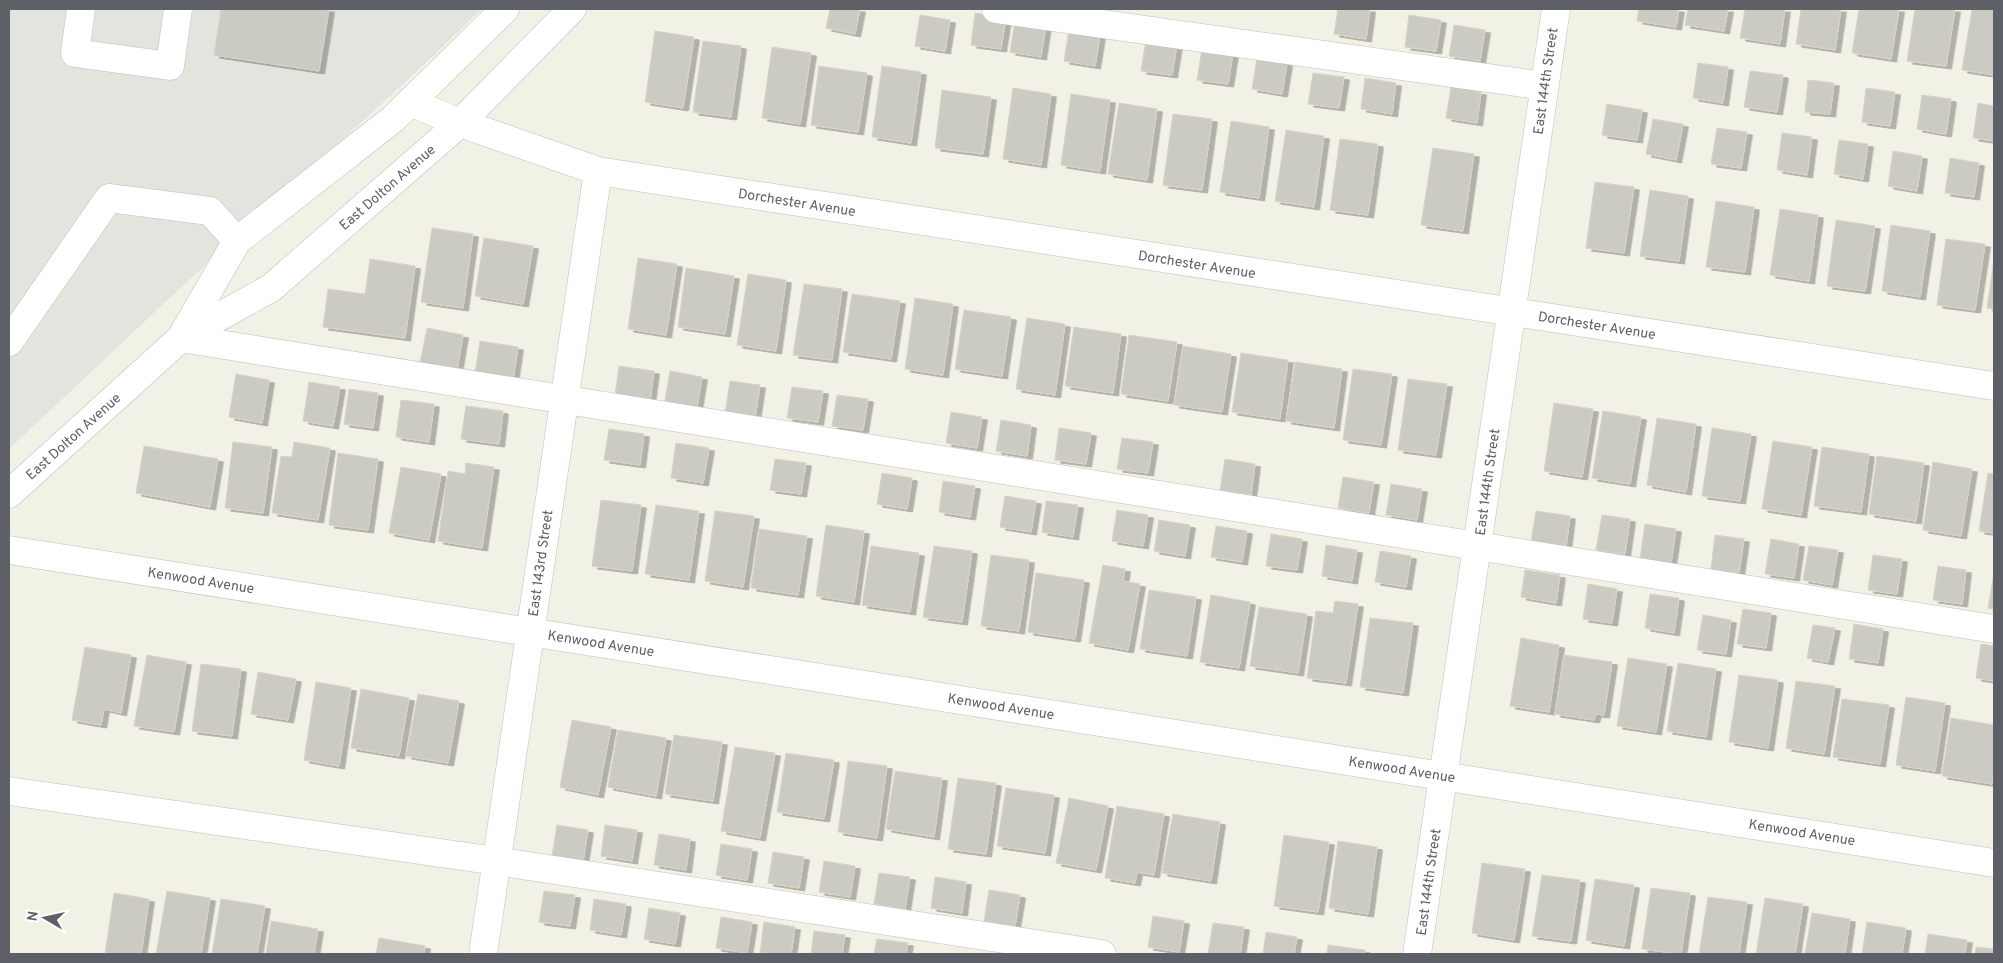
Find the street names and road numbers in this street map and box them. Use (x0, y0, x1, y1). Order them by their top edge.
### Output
street label: East 144th Street (1531, 27, 1562, 136)
street label: East Dolton Avenue (336, 142, 440, 235)
street label: Dorchester Avenue (737, 186, 857, 221)
street label: Dorchester Avenue (1137, 248, 1257, 283)
street label: Dorchester Avenue (1537, 309, 1657, 344)
street label: East Dolton Avenue (23, 390, 125, 484)
street label: East 144th Street (1473, 428, 1504, 537)
street label: East 143rd Street (526, 509, 557, 618)
street label: Kenwood Avenue (146, 565, 255, 598)
street label: Kenwood Avenue (546, 628, 655, 661)
street label: Kenwood Avenue (946, 691, 1055, 724)
street label: Kenwood Avenue (1347, 754, 1456, 787)
street label: Kenwood Avenue (1747, 817, 1856, 850)
street label: East 144th Street (1414, 828, 1445, 937)

